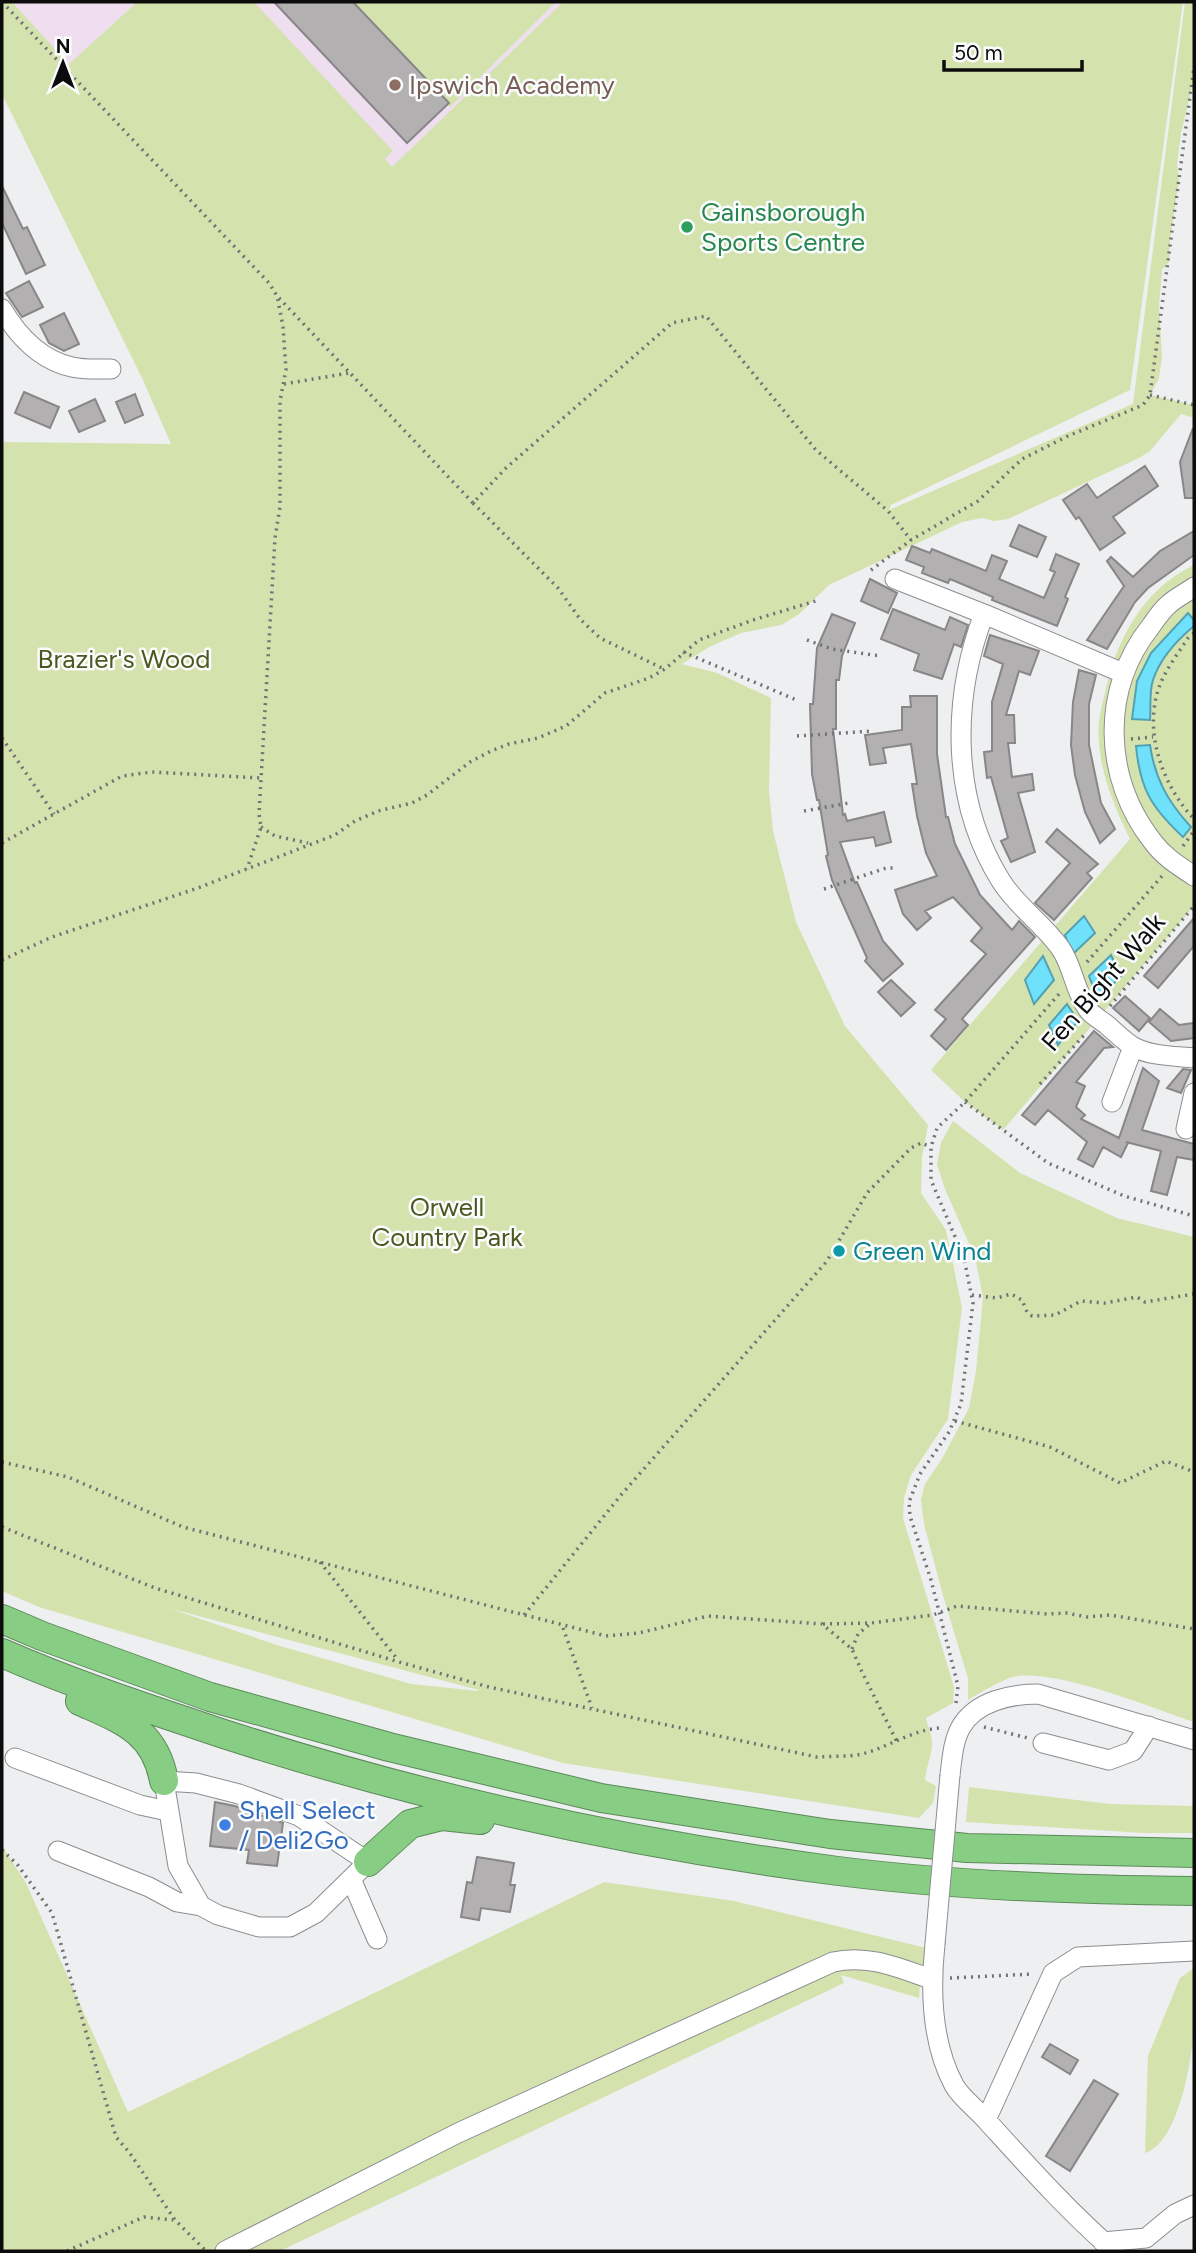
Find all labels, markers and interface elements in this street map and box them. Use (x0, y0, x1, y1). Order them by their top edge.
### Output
north arrow (28, 28, 98, 98)
scale bar (944, 28, 1082, 72)
text: N (56, 35, 70, 58)
text: 50 m (954, 40, 1003, 65)
place label: Ipswich Academy (409, 69, 615, 101)
marker: Ipswich Academy (387, 77, 403, 93)
place label: Gainsborough Sports Centre (701, 196, 865, 258)
marker: Gainsborough Sports Centre (679, 219, 695, 235)
park label: Brazier's Wood (38, 643, 210, 675)
street label: Fen Bight Walk (1034, 906, 1172, 1058)
park label: Orwell Country Park (371, 1191, 523, 1253)
place label: Green Wind (853, 1235, 992, 1267)
marker: Green Wind (831, 1243, 847, 1259)
place label: Shell Select / Deli2Go (239, 1794, 376, 1856)
marker: Shell Select / Deli2Go (217, 1817, 233, 1833)

